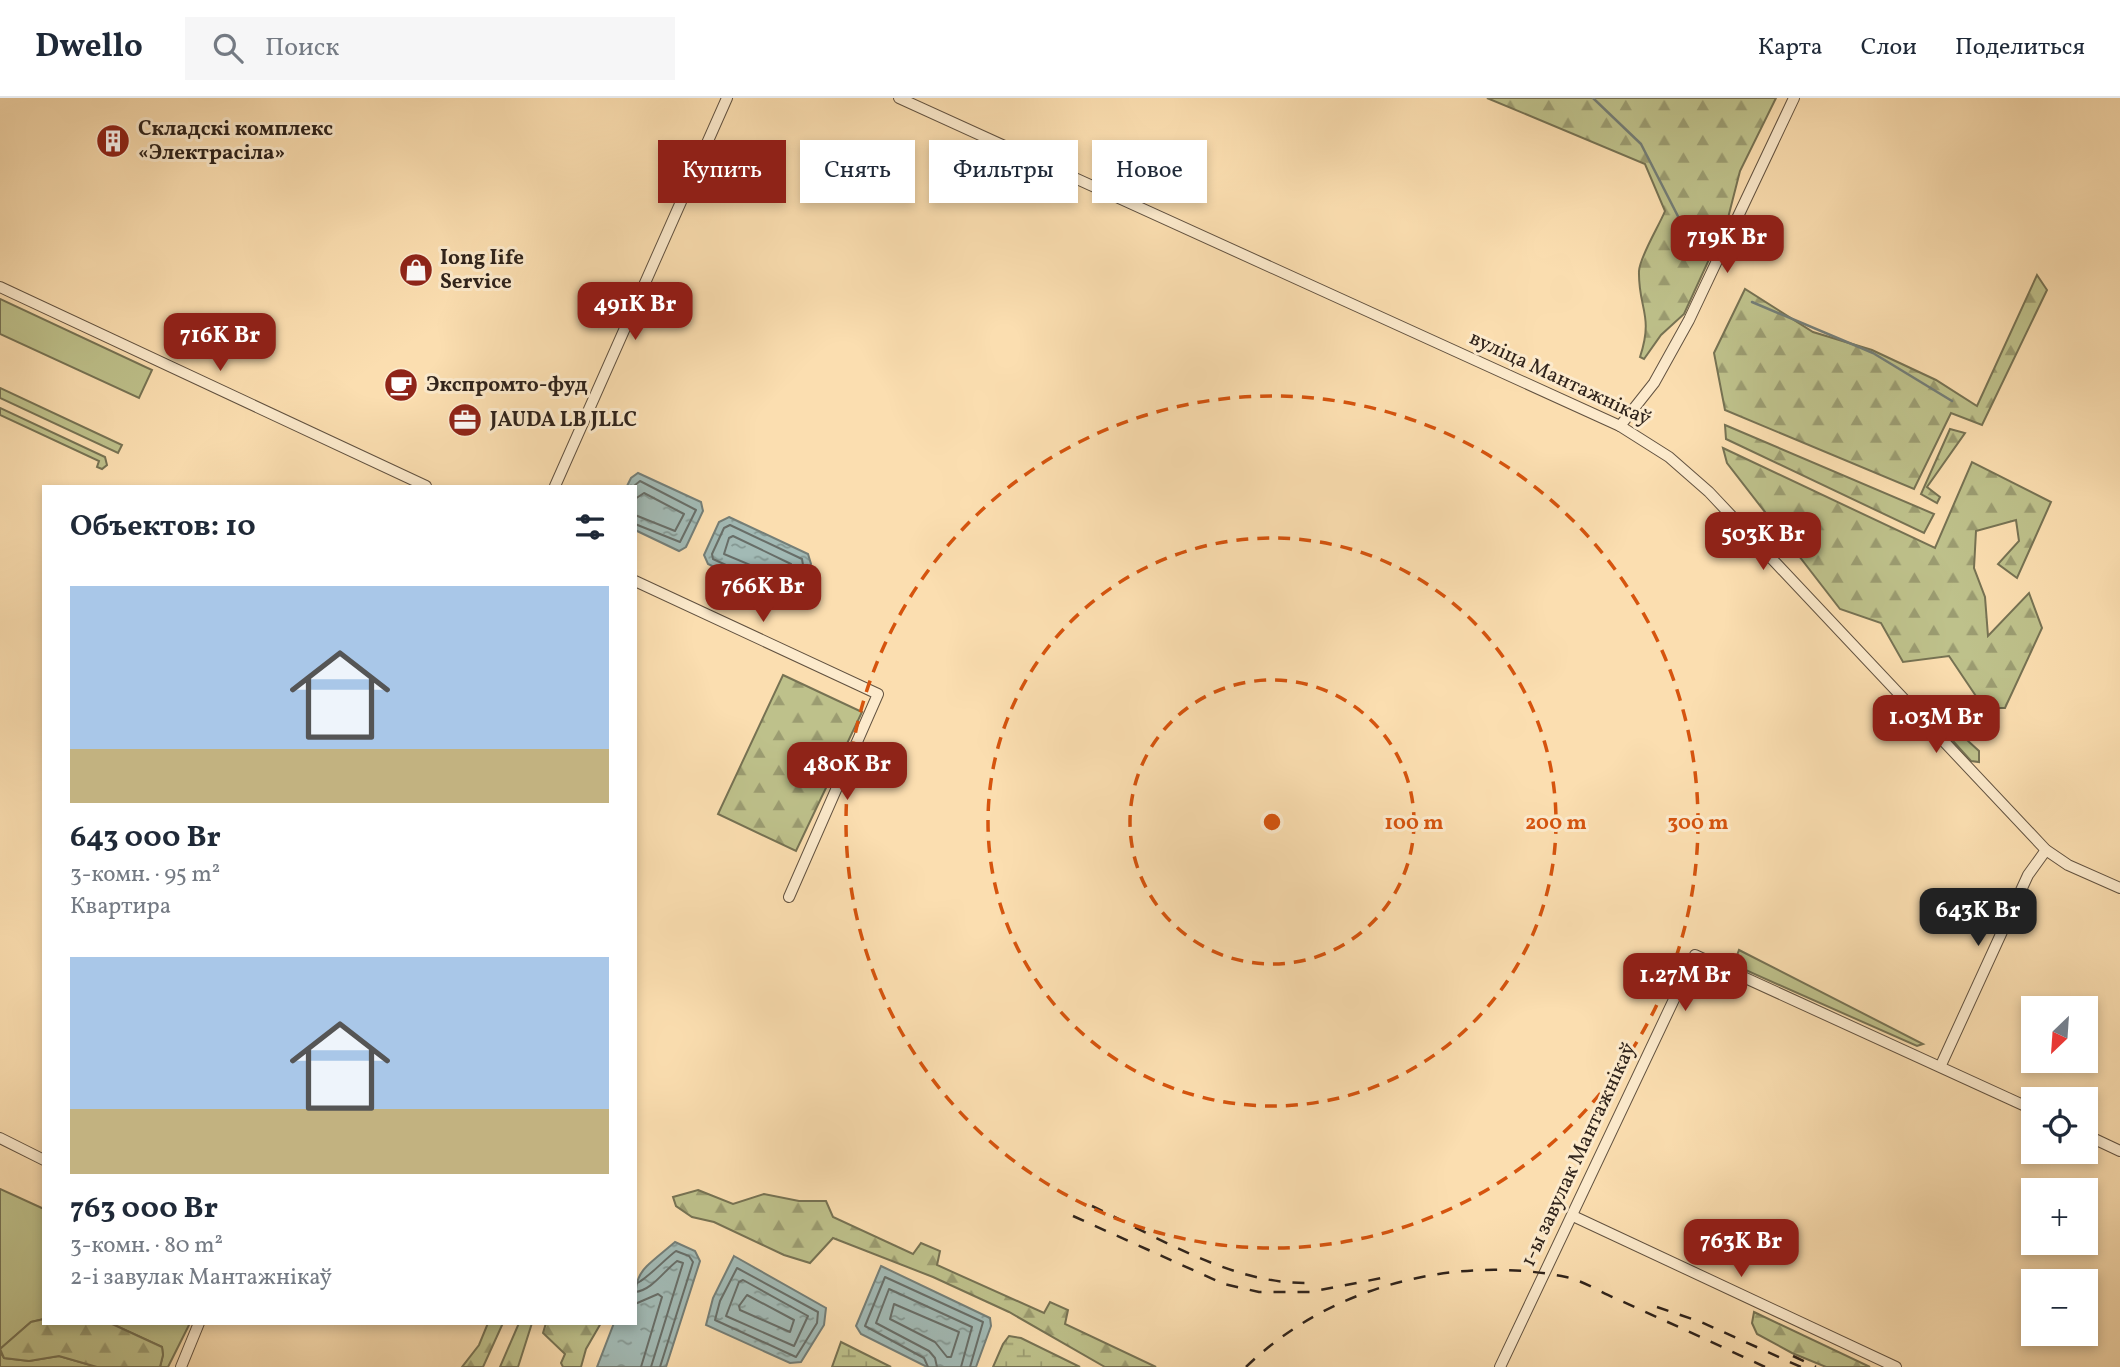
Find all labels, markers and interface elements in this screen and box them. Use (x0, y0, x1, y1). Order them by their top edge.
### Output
search box (185, 17, 675, 80)
text: Dwello (35, 25, 143, 71)
icon: search (209, 29, 247, 67)
text: Поиск (265, 30, 339, 66)
text: Карта (1758, 31, 1823, 65)
text: Слои (1861, 31, 1917, 65)
text: Поделиться (1955, 31, 2085, 65)
place label: Складскі комплекс «Электрасіла» (138, 115, 333, 168)
building icon: Складскі комплекс «Электрасіла» (94, 122, 132, 160)
chip: Купить (658, 140, 786, 203)
chip: Снять (800, 140, 915, 203)
chip: Фильтры (929, 140, 1078, 203)
chip: Новое (1092, 140, 1207, 203)
pin: 719K Br (1662, 216, 1792, 275)
text: 719K Br (1687, 222, 1767, 254)
place label: Iong Iife Service (440, 244, 524, 297)
shop icon: Iong Iife Service (397, 251, 435, 289)
pin: 491K Br (570, 282, 700, 342)
text: 491K Br (594, 289, 676, 321)
pin: 716K Br (155, 314, 285, 373)
text: 716K Br (180, 320, 260, 352)
street label: вуліца Мантажнікаў (1464, 324, 1656, 434)
cafe icon: Экспромто-фуд (382, 366, 420, 404)
place label: Экспромто-фуд (426, 371, 588, 400)
office icon: JAUDA LB JLLC (446, 401, 484, 439)
place label: JAUDA LB JLLC (489, 406, 637, 435)
text: Объектов: 10 (70, 506, 256, 548)
icon: filters (571, 508, 609, 546)
pin: 503K Br (1698, 512, 1828, 572)
text: 503K Br (1721, 519, 1805, 551)
pin: 766K Br (698, 564, 828, 624)
text: 766K Br (721, 571, 805, 603)
icon: home (277, 632, 403, 758)
pin: 1.03M Br (1864, 696, 2008, 755)
text: 1.03M Br (1889, 702, 1983, 734)
pin: 480K Br (782, 742, 912, 802)
text: 480K Br (803, 749, 891, 781)
text: 100 m (1384, 809, 1444, 838)
text: 200 m (1525, 809, 1587, 838)
text: 300 m (1668, 809, 1728, 838)
centre of rings (1260, 810, 1284, 834)
text: 643 000 Br (70, 817, 221, 859)
text: 3-комн. · 95 m² (70, 859, 220, 891)
pin: 643K Br (1913, 888, 2043, 948)
text: Квартира (70, 891, 171, 923)
text: 643K Br (1936, 895, 2020, 927)
pin: 1.27M Br (1613, 954, 1757, 1013)
text: 1.27M Br (1639, 960, 1731, 992)
north arrow (2021, 996, 2098, 1073)
map controls (2021, 996, 2098, 1346)
icon: home (277, 1003, 403, 1129)
street label: 1-ы завулак Мантажнікаў (1514, 1038, 1644, 1272)
button: locate (2021, 1087, 2098, 1164)
button: + (2021, 1178, 2098, 1255)
text: 763 000 Br (70, 1188, 218, 1230)
pin: 763K Br (1676, 1220, 1806, 1279)
text: 763K Br (1700, 1226, 1782, 1258)
text: 3-комн. · 80 m² (70, 1230, 223, 1262)
text: 2-і завулак Мантажнікаў (70, 1262, 332, 1294)
button: − (2021, 1269, 2098, 1346)

